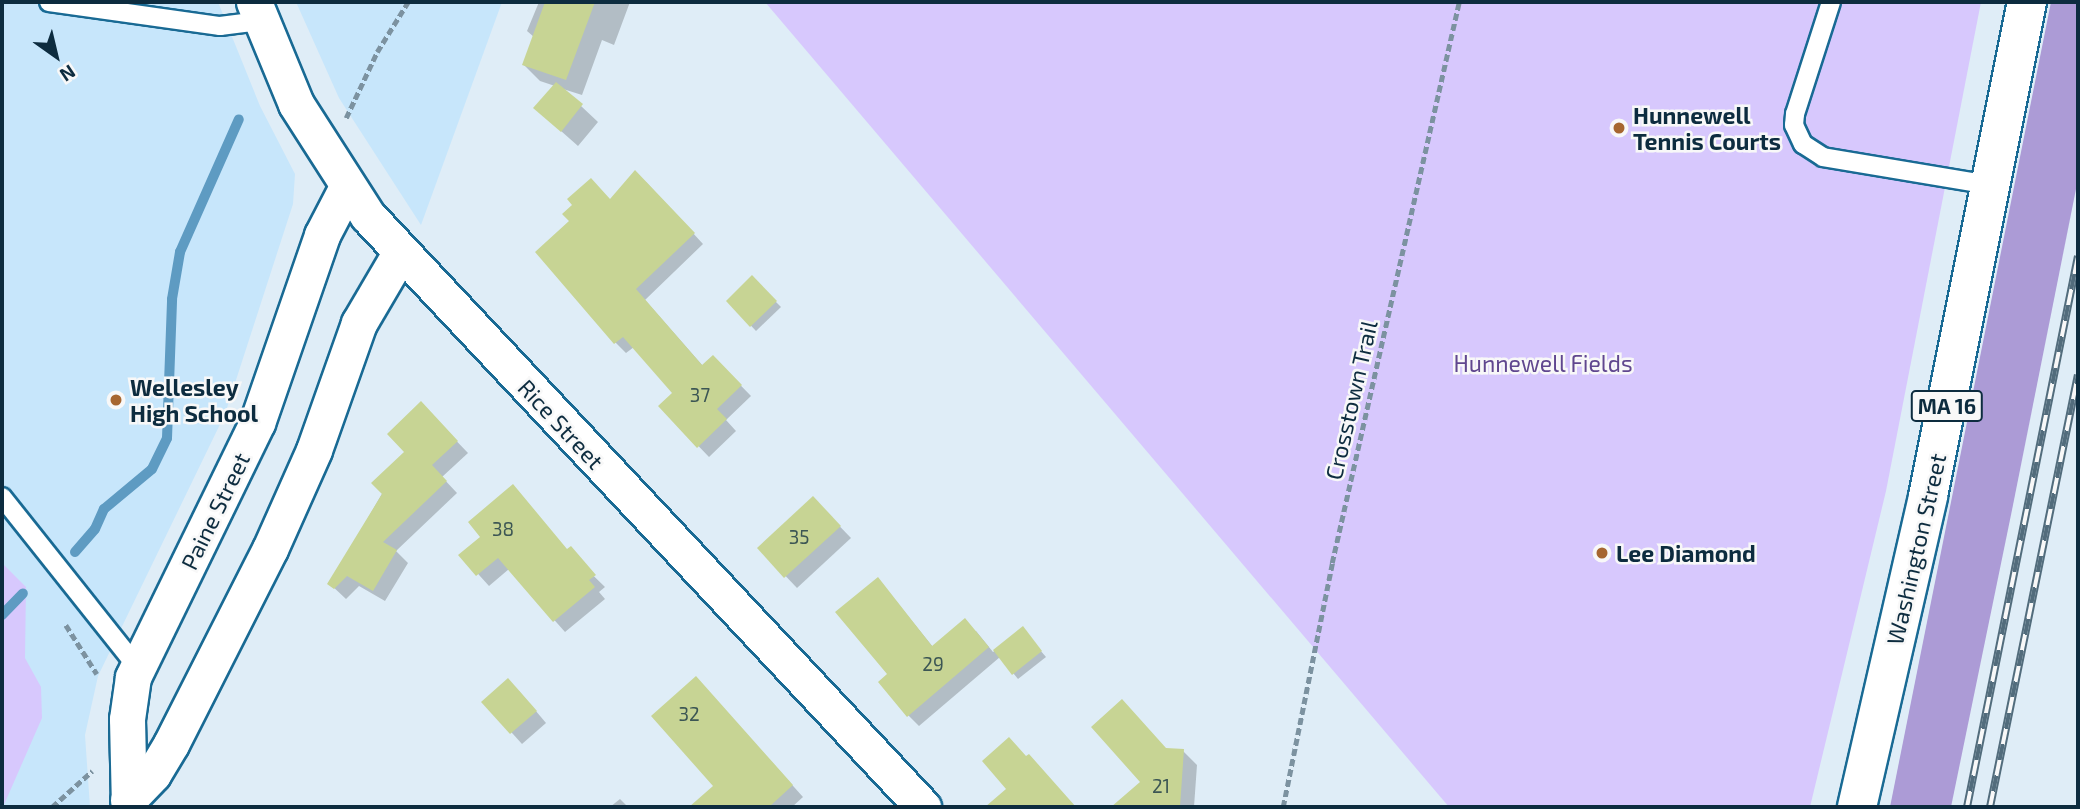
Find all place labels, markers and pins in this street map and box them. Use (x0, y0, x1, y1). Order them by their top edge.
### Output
place label: Hunnewell Tennis Courts (1633, 101, 1781, 155)
marker: Hunnewell Tennis Courts (1611, 120, 1627, 136)
place label: Wellesley High School (130, 373, 258, 427)
marker: Wellesley High School (108, 392, 124, 408)
place label: Lee Diamond (1616, 539, 1756, 567)
marker: Lee Diamond (1594, 545, 1610, 561)

